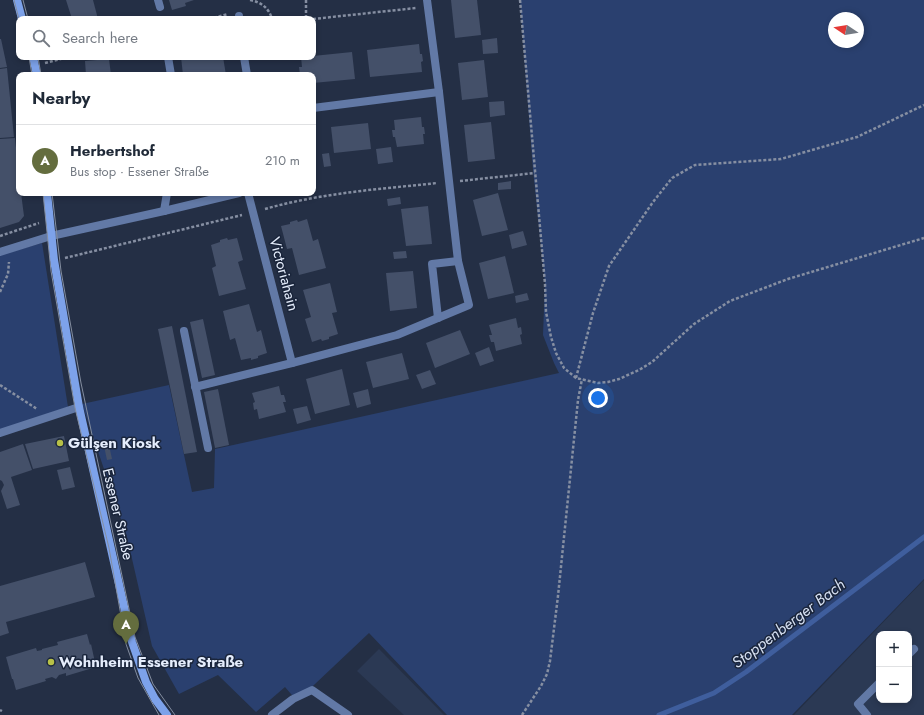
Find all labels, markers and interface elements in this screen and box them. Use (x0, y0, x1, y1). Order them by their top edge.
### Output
north arrow (828, 12, 864, 48)
search box (16, 16, 316, 60)
icon: search (30, 27, 52, 49)
text: Search here (62, 27, 138, 49)
text: Nearby (32, 86, 90, 110)
text: Herbertshof (70, 140, 155, 162)
text: A (40, 151, 50, 170)
text: 210 m (265, 151, 300, 170)
text: Bus stop · Essener Straße (70, 162, 209, 181)
street label: Victoriahain (264, 235, 304, 313)
your location (588, 388, 608, 408)
place label: Gülşen Kiosk (68, 432, 161, 454)
marker: Gülşen Kiosk (55, 438, 65, 448)
street label: Essener Straße (97, 466, 139, 562)
water label: Stoppenberger Bach (727, 573, 850, 674)
pin: A (113, 611, 139, 644)
map controls (876, 631, 912, 703)
button: + (876, 631, 912, 667)
place label: Wohnheim Essener Straße (59, 651, 244, 673)
marker: Wohnheim Essener Straße (46, 657, 56, 667)
button: − (876, 667, 912, 703)

